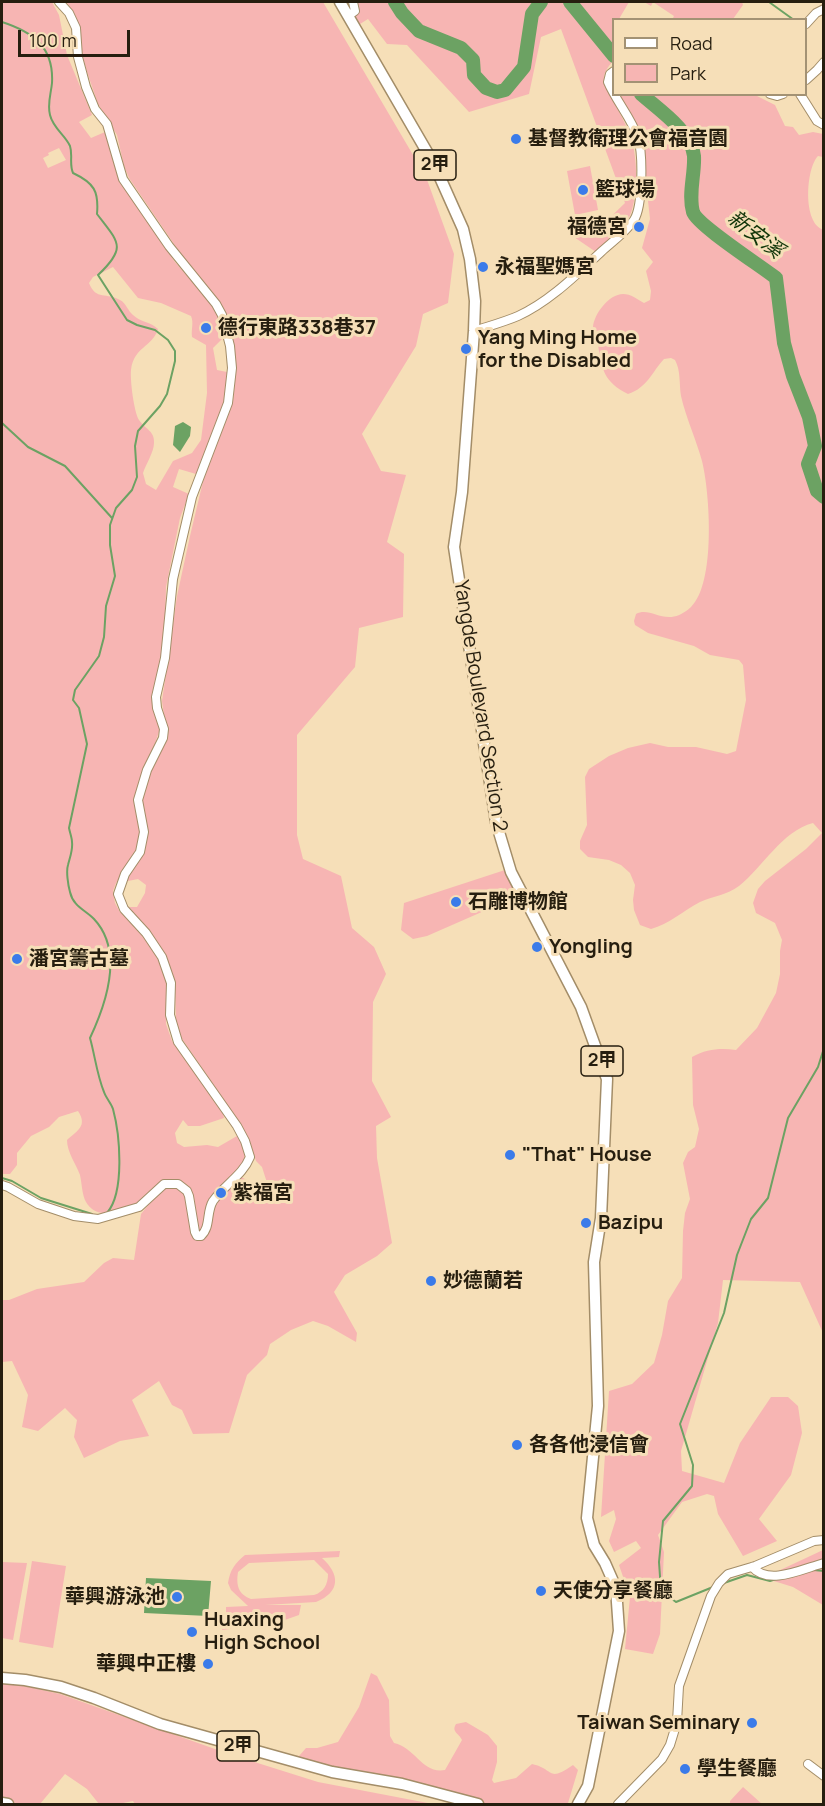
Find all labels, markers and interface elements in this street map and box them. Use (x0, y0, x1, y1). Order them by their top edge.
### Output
scale bar (21, 18, 134, 56)
legend (612, 18, 807, 96)
text: 100 m (29, 28, 77, 52)
text: Road (670, 31, 713, 55)
text: Park (670, 61, 706, 85)
place label: 基督教衛理公會福音園 (528, 127, 728, 151)
marker: 基督教衛理公會福音園 (509, 132, 523, 146)
road number: 2甲 (414, 150, 456, 180)
place label: 籃球場 (595, 178, 655, 202)
marker: 籃球場 (576, 183, 590, 197)
water label: 新安溪 (722, 206, 788, 264)
place label: 福德宮 (567, 215, 627, 239)
marker: 福德宮 (632, 220, 646, 234)
place label: 永福聖媽宮 (495, 255, 595, 279)
marker: 永福聖媽宮 (476, 260, 490, 274)
place label: 德行東路338巷37 (218, 316, 376, 340)
marker: 德行東路338巷37 (199, 321, 213, 335)
place label: Yang Ming Home for the Disabled (478, 326, 637, 373)
marker: Yang Ming Home for the Disabled (459, 342, 473, 356)
street label: Yangde Boulevard Section 2 (448, 579, 512, 833)
place label: 石雕博物館 (468, 890, 568, 914)
marker: 石雕博物館 (449, 895, 463, 909)
place label: Yongling (549, 935, 633, 959)
marker: Yongling (530, 940, 544, 954)
place label: 潘宮籌古墓 (29, 947, 129, 971)
marker: 潘宮籌古墓 (10, 952, 24, 966)
road number: 2甲 (581, 1046, 623, 1076)
place label: "That" House (522, 1143, 652, 1167)
marker: "That" House (503, 1148, 517, 1162)
place label: 紫福宮 (233, 1181, 293, 1205)
marker: 紫福宮 (214, 1186, 228, 1200)
place label: Bazipu (598, 1211, 663, 1235)
marker: Bazipu (579, 1216, 593, 1230)
place label: 妙德蘭若 (443, 1269, 523, 1293)
marker: 妙德蘭若 (424, 1274, 438, 1288)
place label: 各各他浸信會 (529, 1433, 649, 1457)
marker: 各各他浸信會 (510, 1438, 524, 1452)
place label: 天使分享餐廳 (553, 1579, 673, 1603)
marker: 天使分享餐廳 (534, 1584, 548, 1598)
place label: 華興游泳池 (65, 1585, 165, 1609)
marker: 華興游泳池 (170, 1590, 184, 1604)
place label: Huaxing High School (204, 1608, 320, 1655)
marker: Huaxing High School (185, 1625, 199, 1639)
place label: 華興中正樓 (96, 1652, 196, 1676)
marker: 華興中正樓 (201, 1657, 215, 1671)
place label: Taiwan Seminary (577, 1711, 740, 1735)
marker: Taiwan Seminary (745, 1716, 759, 1730)
road number: 2甲 (217, 1731, 259, 1761)
place label: 學生餐廳 (697, 1757, 777, 1781)
marker: 學生餐廳 (678, 1762, 692, 1776)

